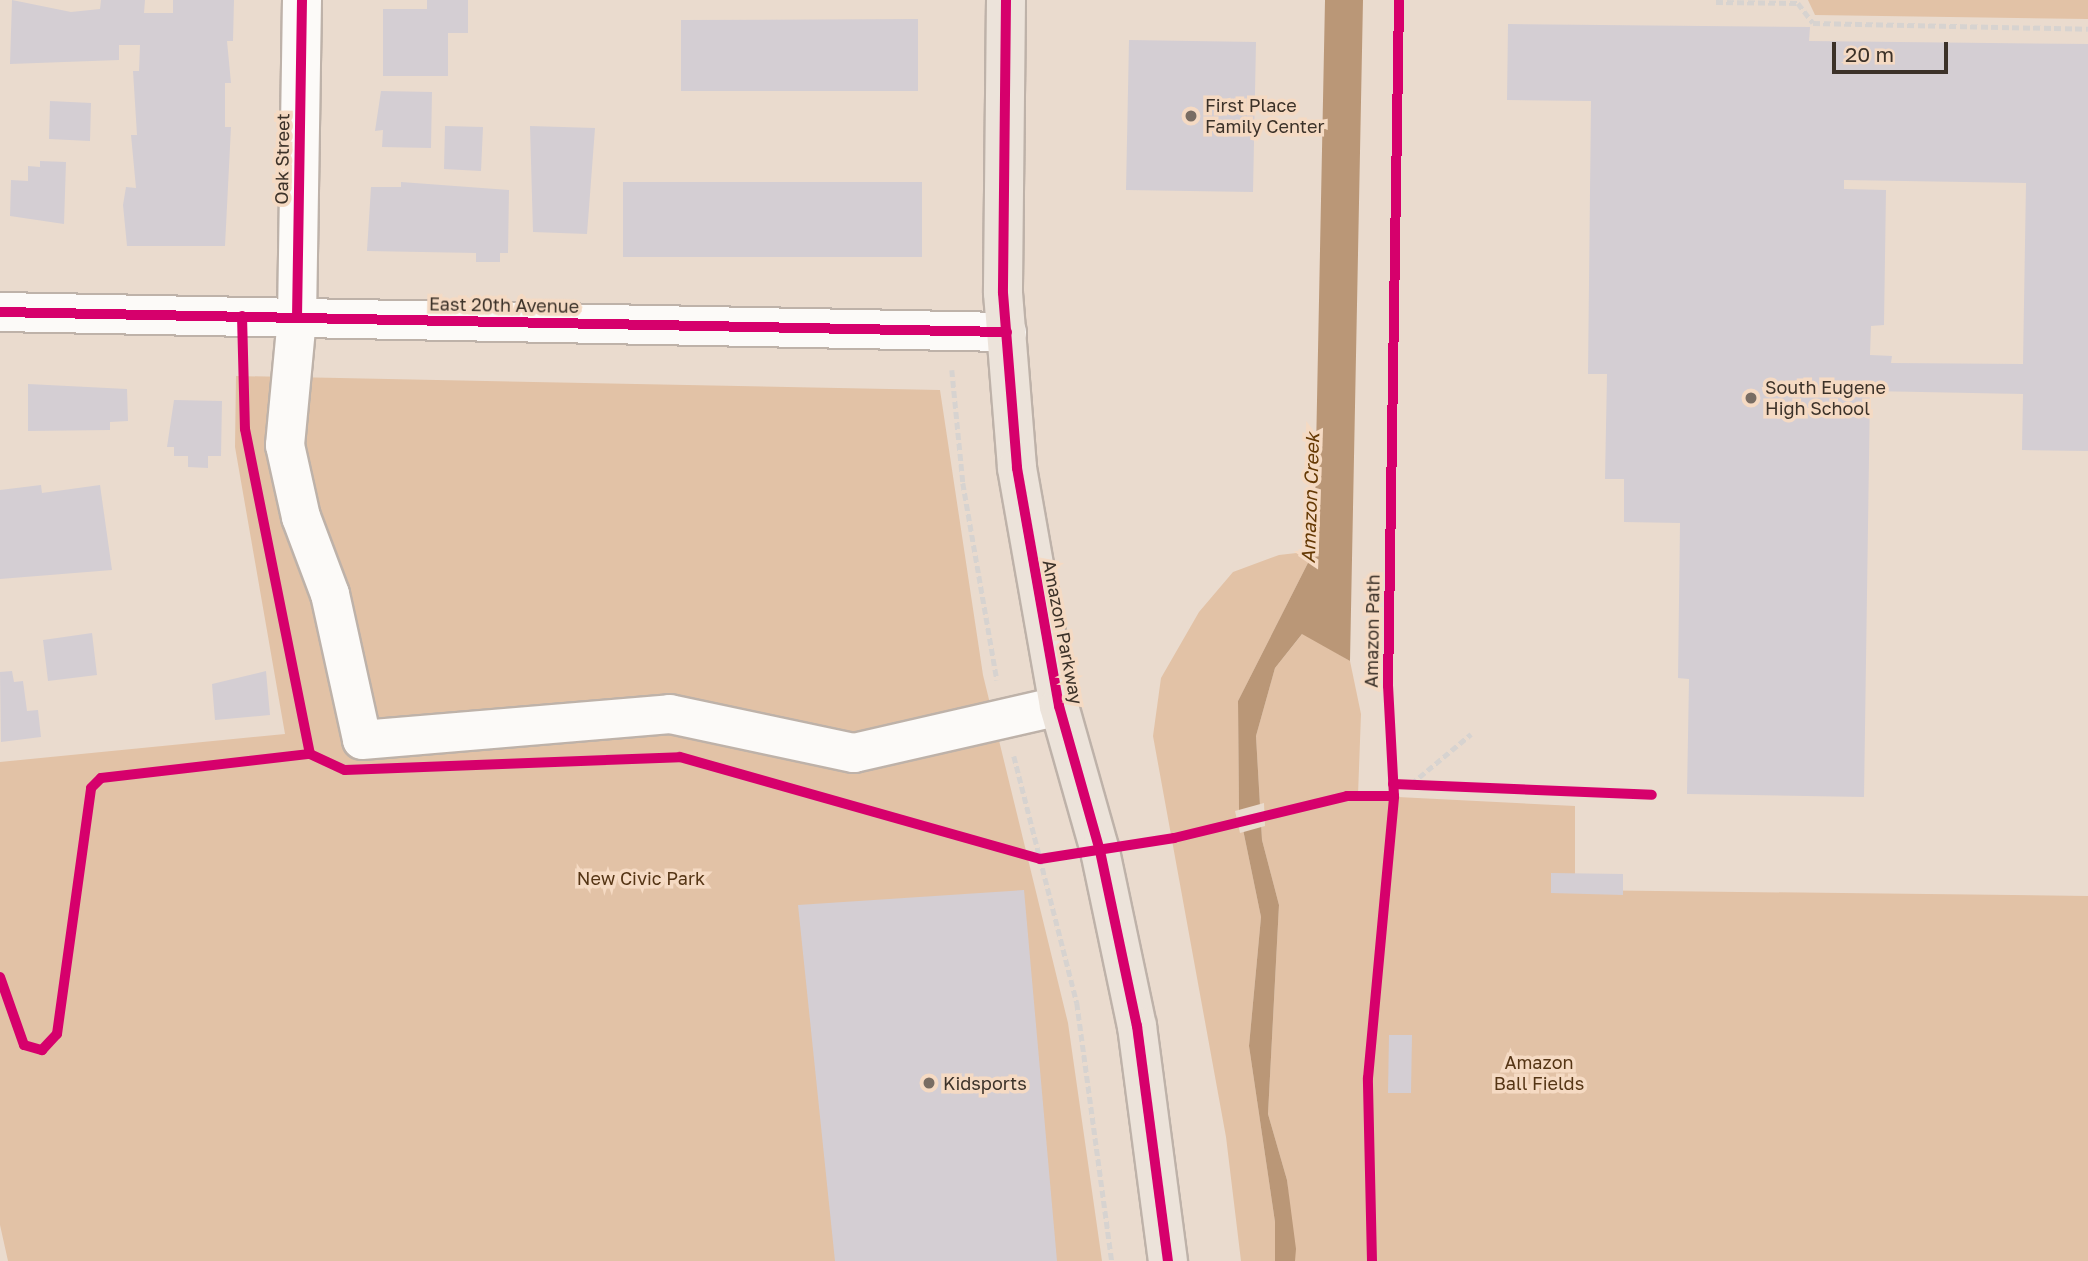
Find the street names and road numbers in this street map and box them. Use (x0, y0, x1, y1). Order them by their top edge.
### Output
street label: Oak Street (270, 113, 294, 205)
street label: East 20th Avenue (429, 293, 579, 317)
street label: Amazon Parkway (1038, 558, 1088, 706)
street label: Amazon Path (1360, 574, 1384, 688)

